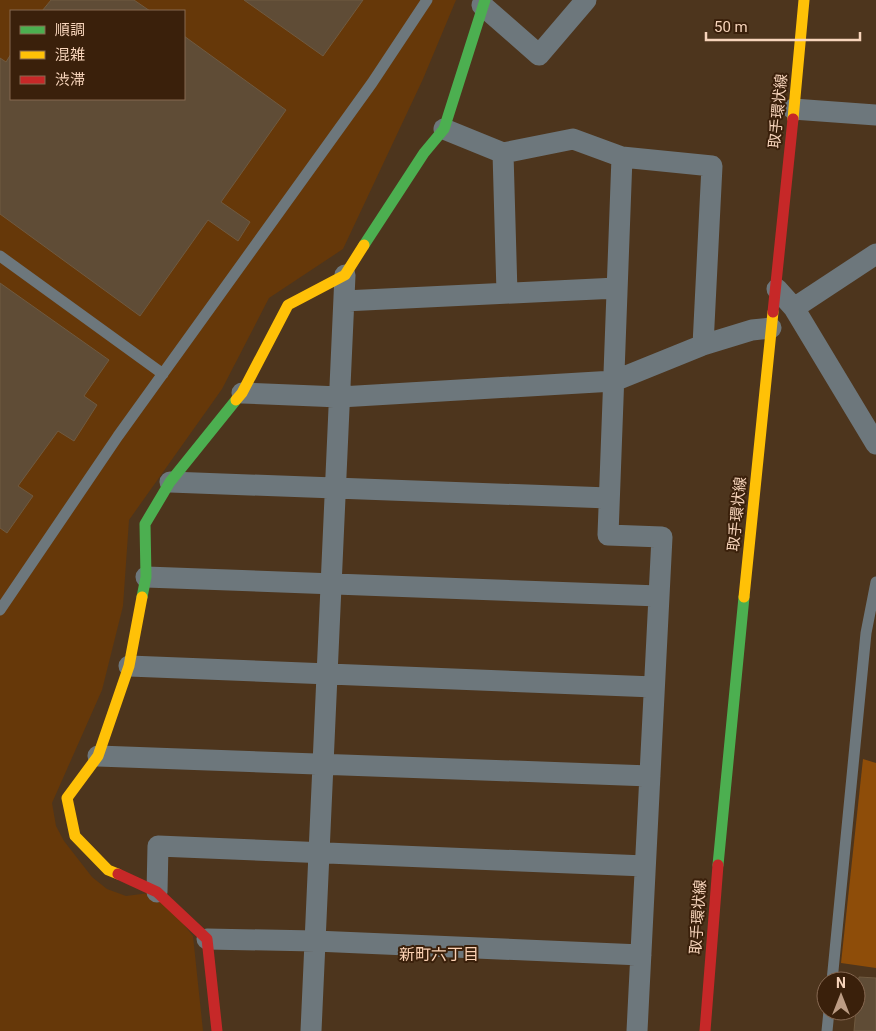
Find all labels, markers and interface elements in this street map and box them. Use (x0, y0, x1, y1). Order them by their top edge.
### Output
legend (10, 10, 185, 100)
scale bar (706, 10, 860, 42)
text: 50 m (714, 18, 748, 36)
text: 順調 (55, 21, 85, 39)
text: 混雑 (55, 46, 85, 64)
text: 渋滞 (55, 71, 85, 89)
street label: 取手環状線 (765, 73, 791, 149)
street label: 取手環状線 (724, 476, 750, 552)
street label: 取手環状線 (686, 879, 710, 955)
district label: 新町六丁目 (399, 945, 479, 964)
north arrow (816, 971, 866, 1021)
text: N (836, 975, 846, 991)

